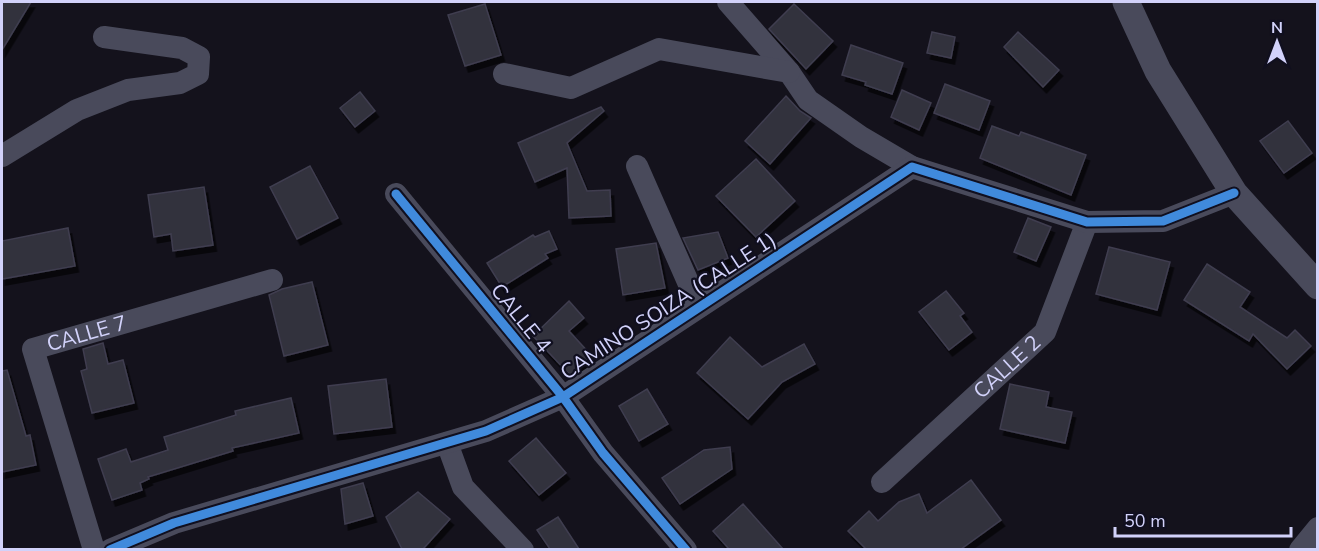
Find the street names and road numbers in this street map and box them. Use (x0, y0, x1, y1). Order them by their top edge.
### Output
street label: CAMINO SOIZA (CALLE 1) (555, 226, 781, 386)
street label: CALLE 4 (484, 277, 558, 359)
street label: CALLE 7 (43, 309, 130, 358)
street label: CALLE 2 (967, 329, 1047, 405)

